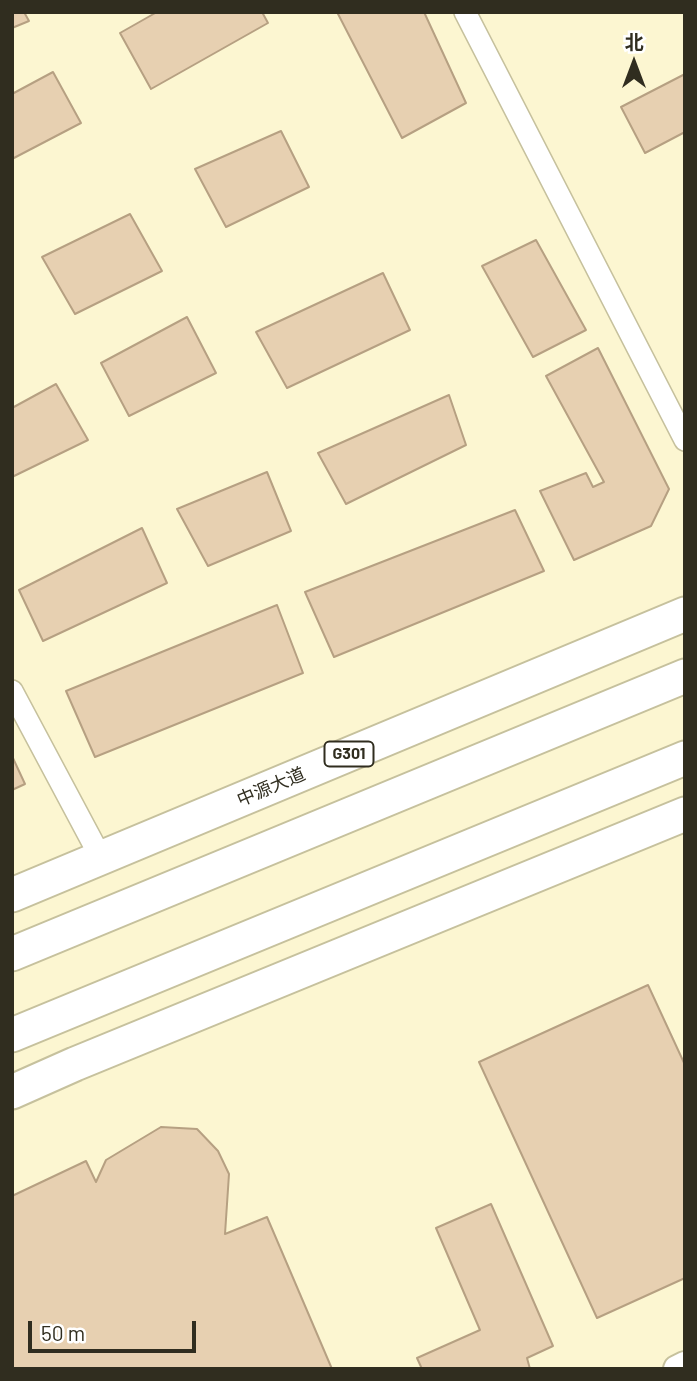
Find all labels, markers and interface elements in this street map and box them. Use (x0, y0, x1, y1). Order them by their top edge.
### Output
north arrow (599, 28, 669, 98)
text: 北 (624, 30, 644, 53)
road number: G301 (324, 741, 374, 766)
street label: 中源大道 (234, 763, 308, 811)
scale bar (32, 1308, 200, 1352)
text: 50 m (41, 1320, 85, 1345)

